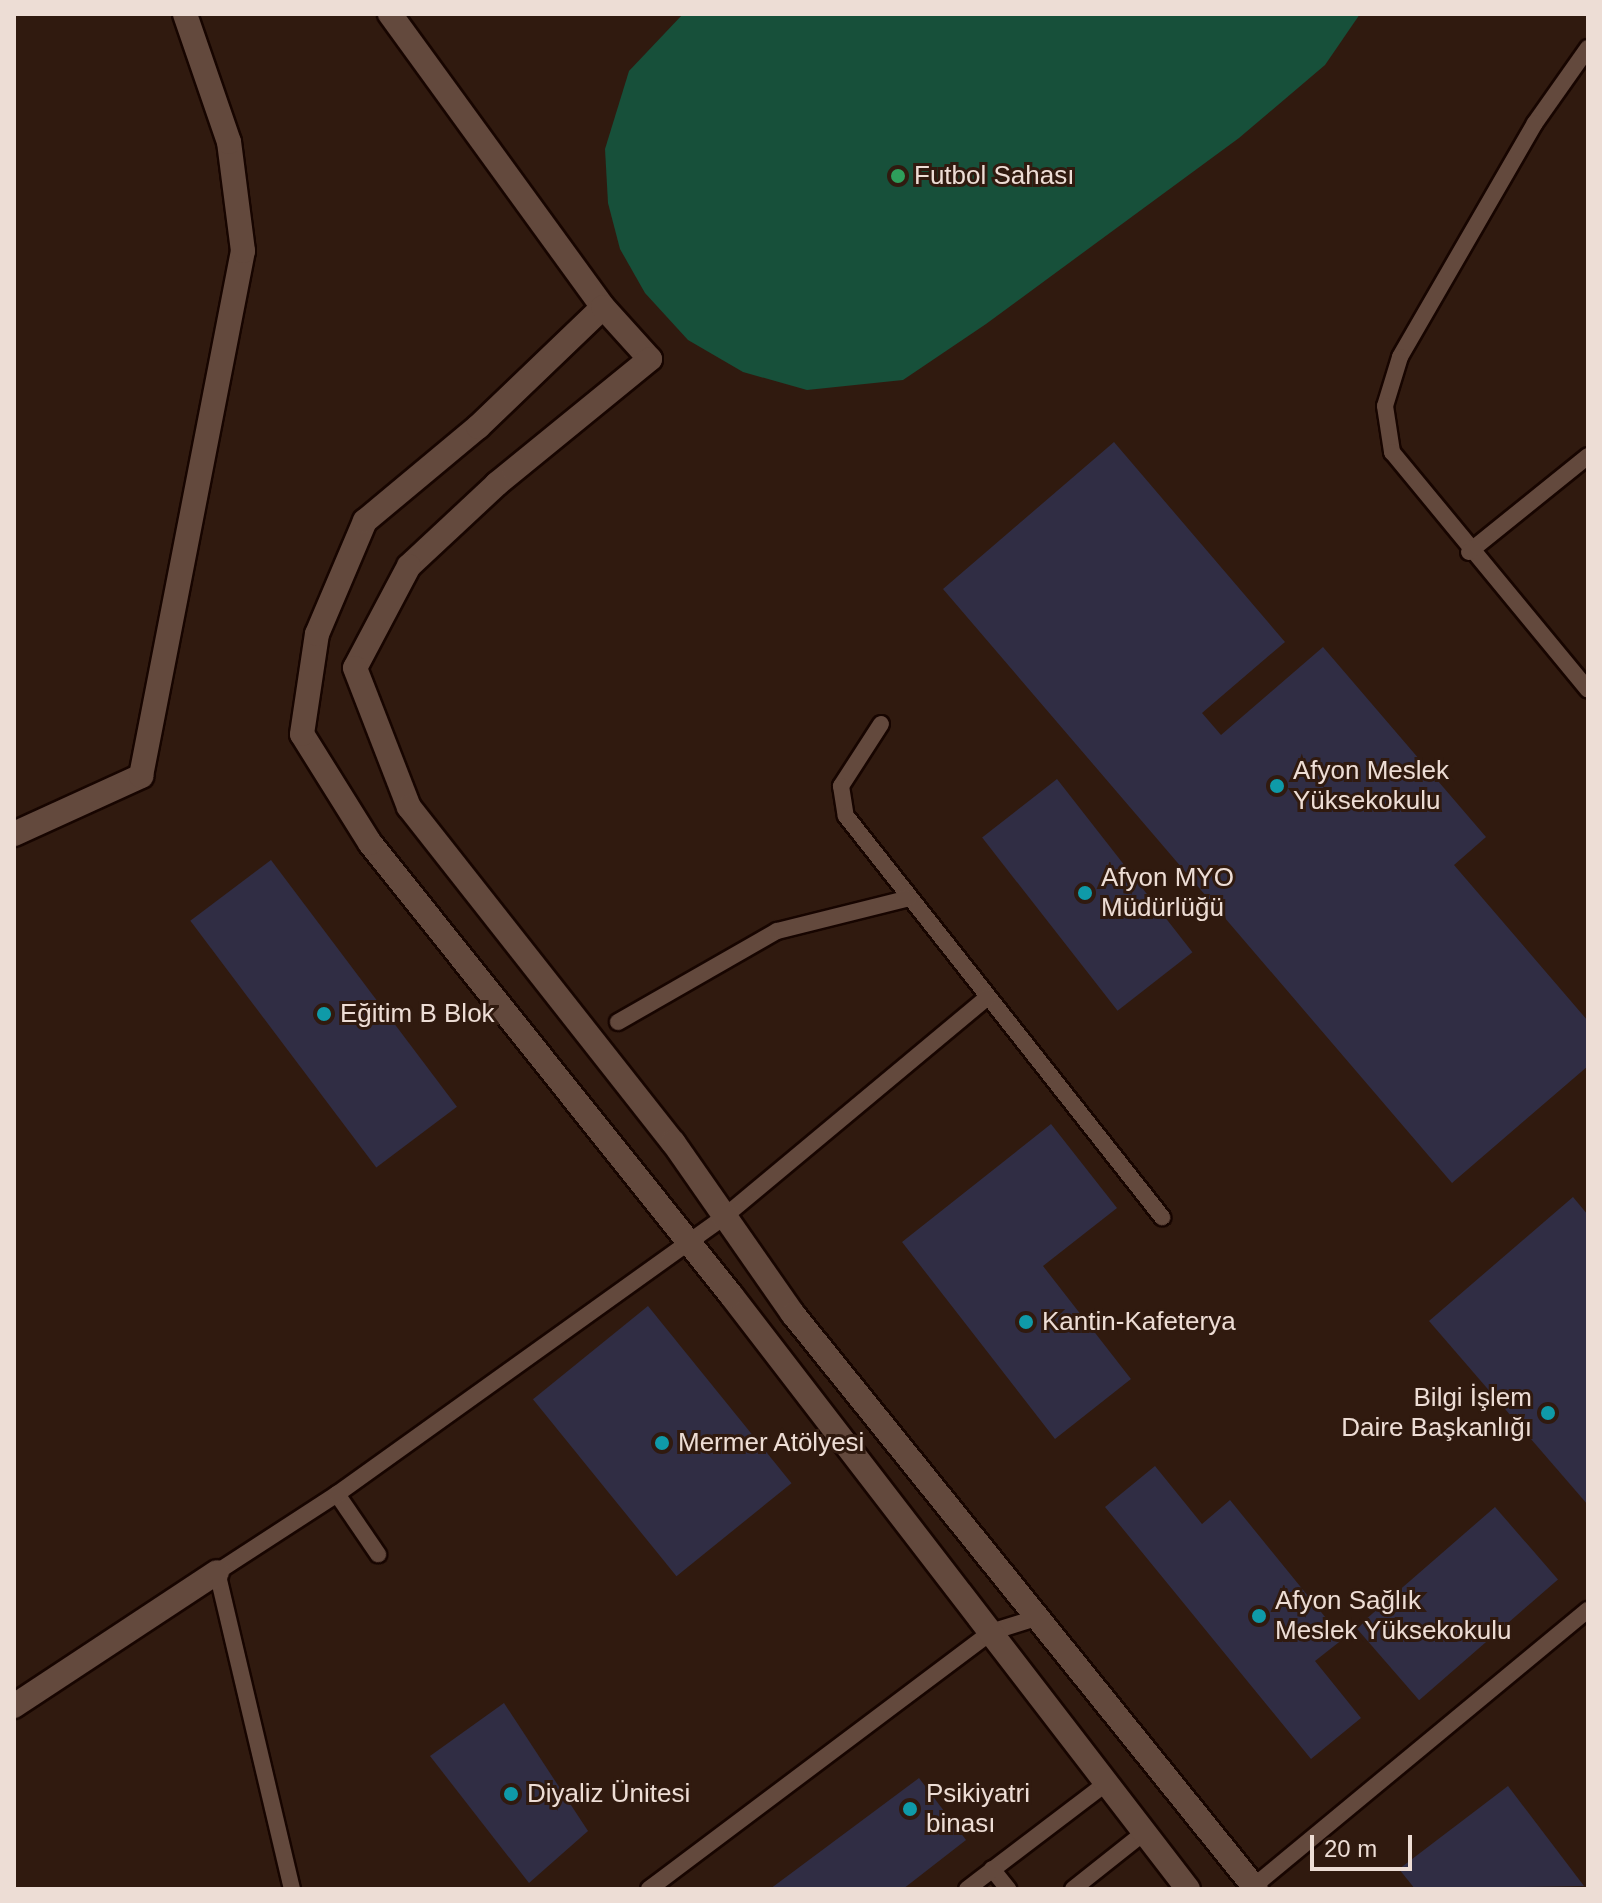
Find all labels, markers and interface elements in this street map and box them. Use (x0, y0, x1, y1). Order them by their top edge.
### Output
place label: Futbol Sahası (914, 160, 1074, 192)
marker: Futbol Sahası (889, 167, 907, 185)
place label: Afyon Meslek Yüksekokulu (1293, 755, 1449, 816)
marker: Afyon Meslek Yüksekokulu (1268, 777, 1286, 795)
place label: Afyon MYO Müdürlüğü (1101, 862, 1234, 924)
marker: Afyon MYO Müdürlüğü (1076, 884, 1094, 902)
place label: Eğitim B Blok (340, 998, 495, 1030)
marker: Eğitim B Blok (315, 1005, 333, 1023)
place label: Kantin-Kafeterya (1042, 1306, 1236, 1338)
marker: Kantin-Kafeterya (1017, 1313, 1035, 1331)
place label: Bilgi İşlem Daire Başkanlığı (1341, 1382, 1532, 1444)
marker: Bilgi İşlem Daire Başkanlığı (1539, 1404, 1557, 1422)
place label: Mermer Atölyesi (678, 1427, 866, 1459)
marker: Mermer Atölyesi (653, 1434, 671, 1452)
place label: Afyon Sağlık Meslek Yüksekokulu (1275, 1585, 1512, 1646)
marker: Afyon Sağlık Meslek Yüksekokulu (1250, 1607, 1268, 1625)
place label: Diyaliz Ünitesi (527, 1778, 690, 1810)
place label: Psikiyatri binası (926, 1778, 1030, 1840)
marker: Diyaliz Ünitesi (502, 1785, 520, 1803)
marker: Psikiyatri binası (901, 1800, 919, 1818)
scale bar (1314, 1819, 1416, 1869)
text: 20 m (1324, 1835, 1377, 1862)

